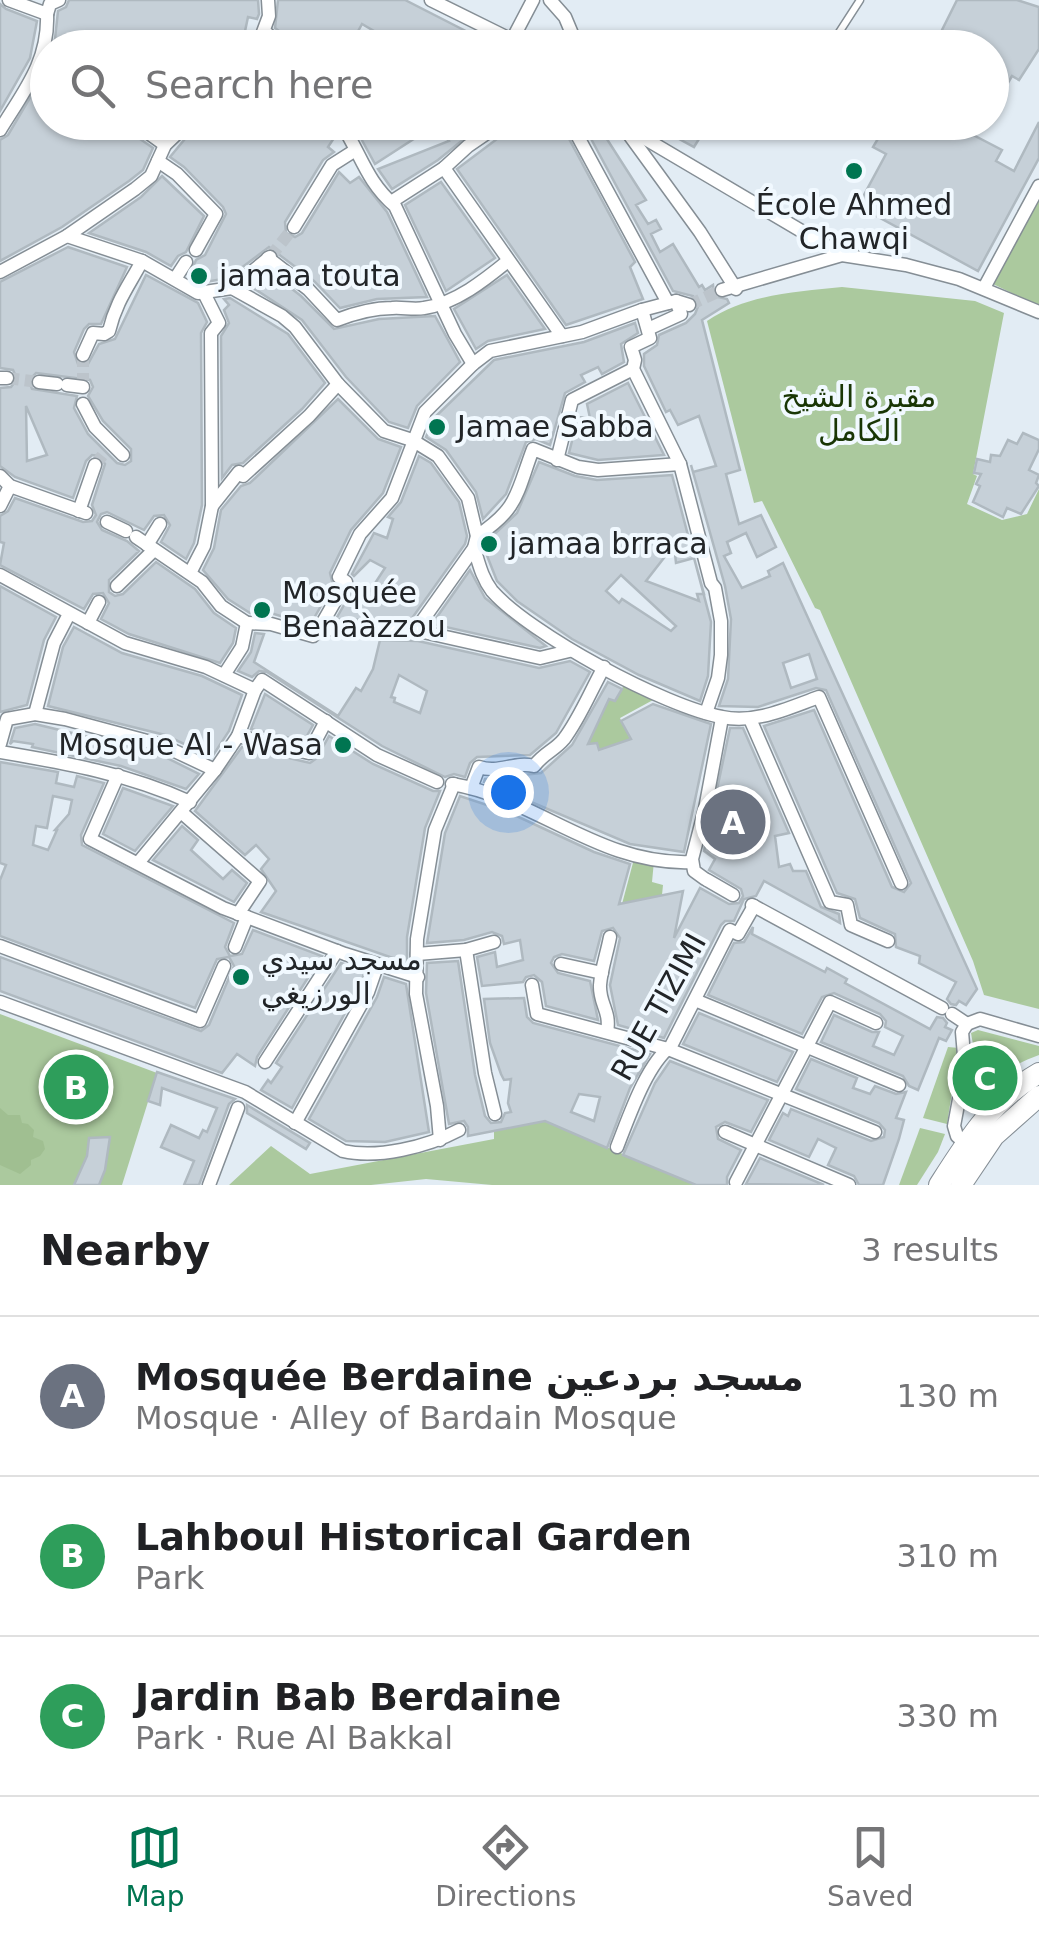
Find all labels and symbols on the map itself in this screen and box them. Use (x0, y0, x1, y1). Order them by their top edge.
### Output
marker: École Ahmed Chawqi (843, 160, 865, 182)
place label: École Ahmed Chawqi (756, 187, 952, 256)
place label: jamaa touta (218, 258, 401, 293)
marker: jamaa touta (188, 265, 210, 287)
park label: مقبرة الشيخ الكامل (782, 379, 936, 448)
place label: Jamae Sabba (455, 409, 654, 444)
marker: Jamae Sabba (426, 416, 448, 438)
place label: jamaa brraca (508, 526, 708, 561)
marker: jamaa brraca (478, 533, 500, 555)
place label: Mosquée Benaàzzou (282, 575, 446, 644)
marker: Mosquée Benaàzzou (251, 599, 273, 621)
place label: Mosque Al - Wasa (58, 727, 323, 762)
marker: Mosque Al - Wasa (332, 734, 354, 756)
your location (483, 767, 534, 818)
pin: A (700, 784, 766, 860)
street label: RUE TIZIMI (604, 927, 713, 1086)
place label: مسجد سيدي الورزيغي (261, 942, 422, 1012)
marker: مسجد سيدي الورزيغي (230, 966, 252, 988)
pin: C (952, 1040, 1018, 1116)
pin: B (44, 1050, 108, 1124)

